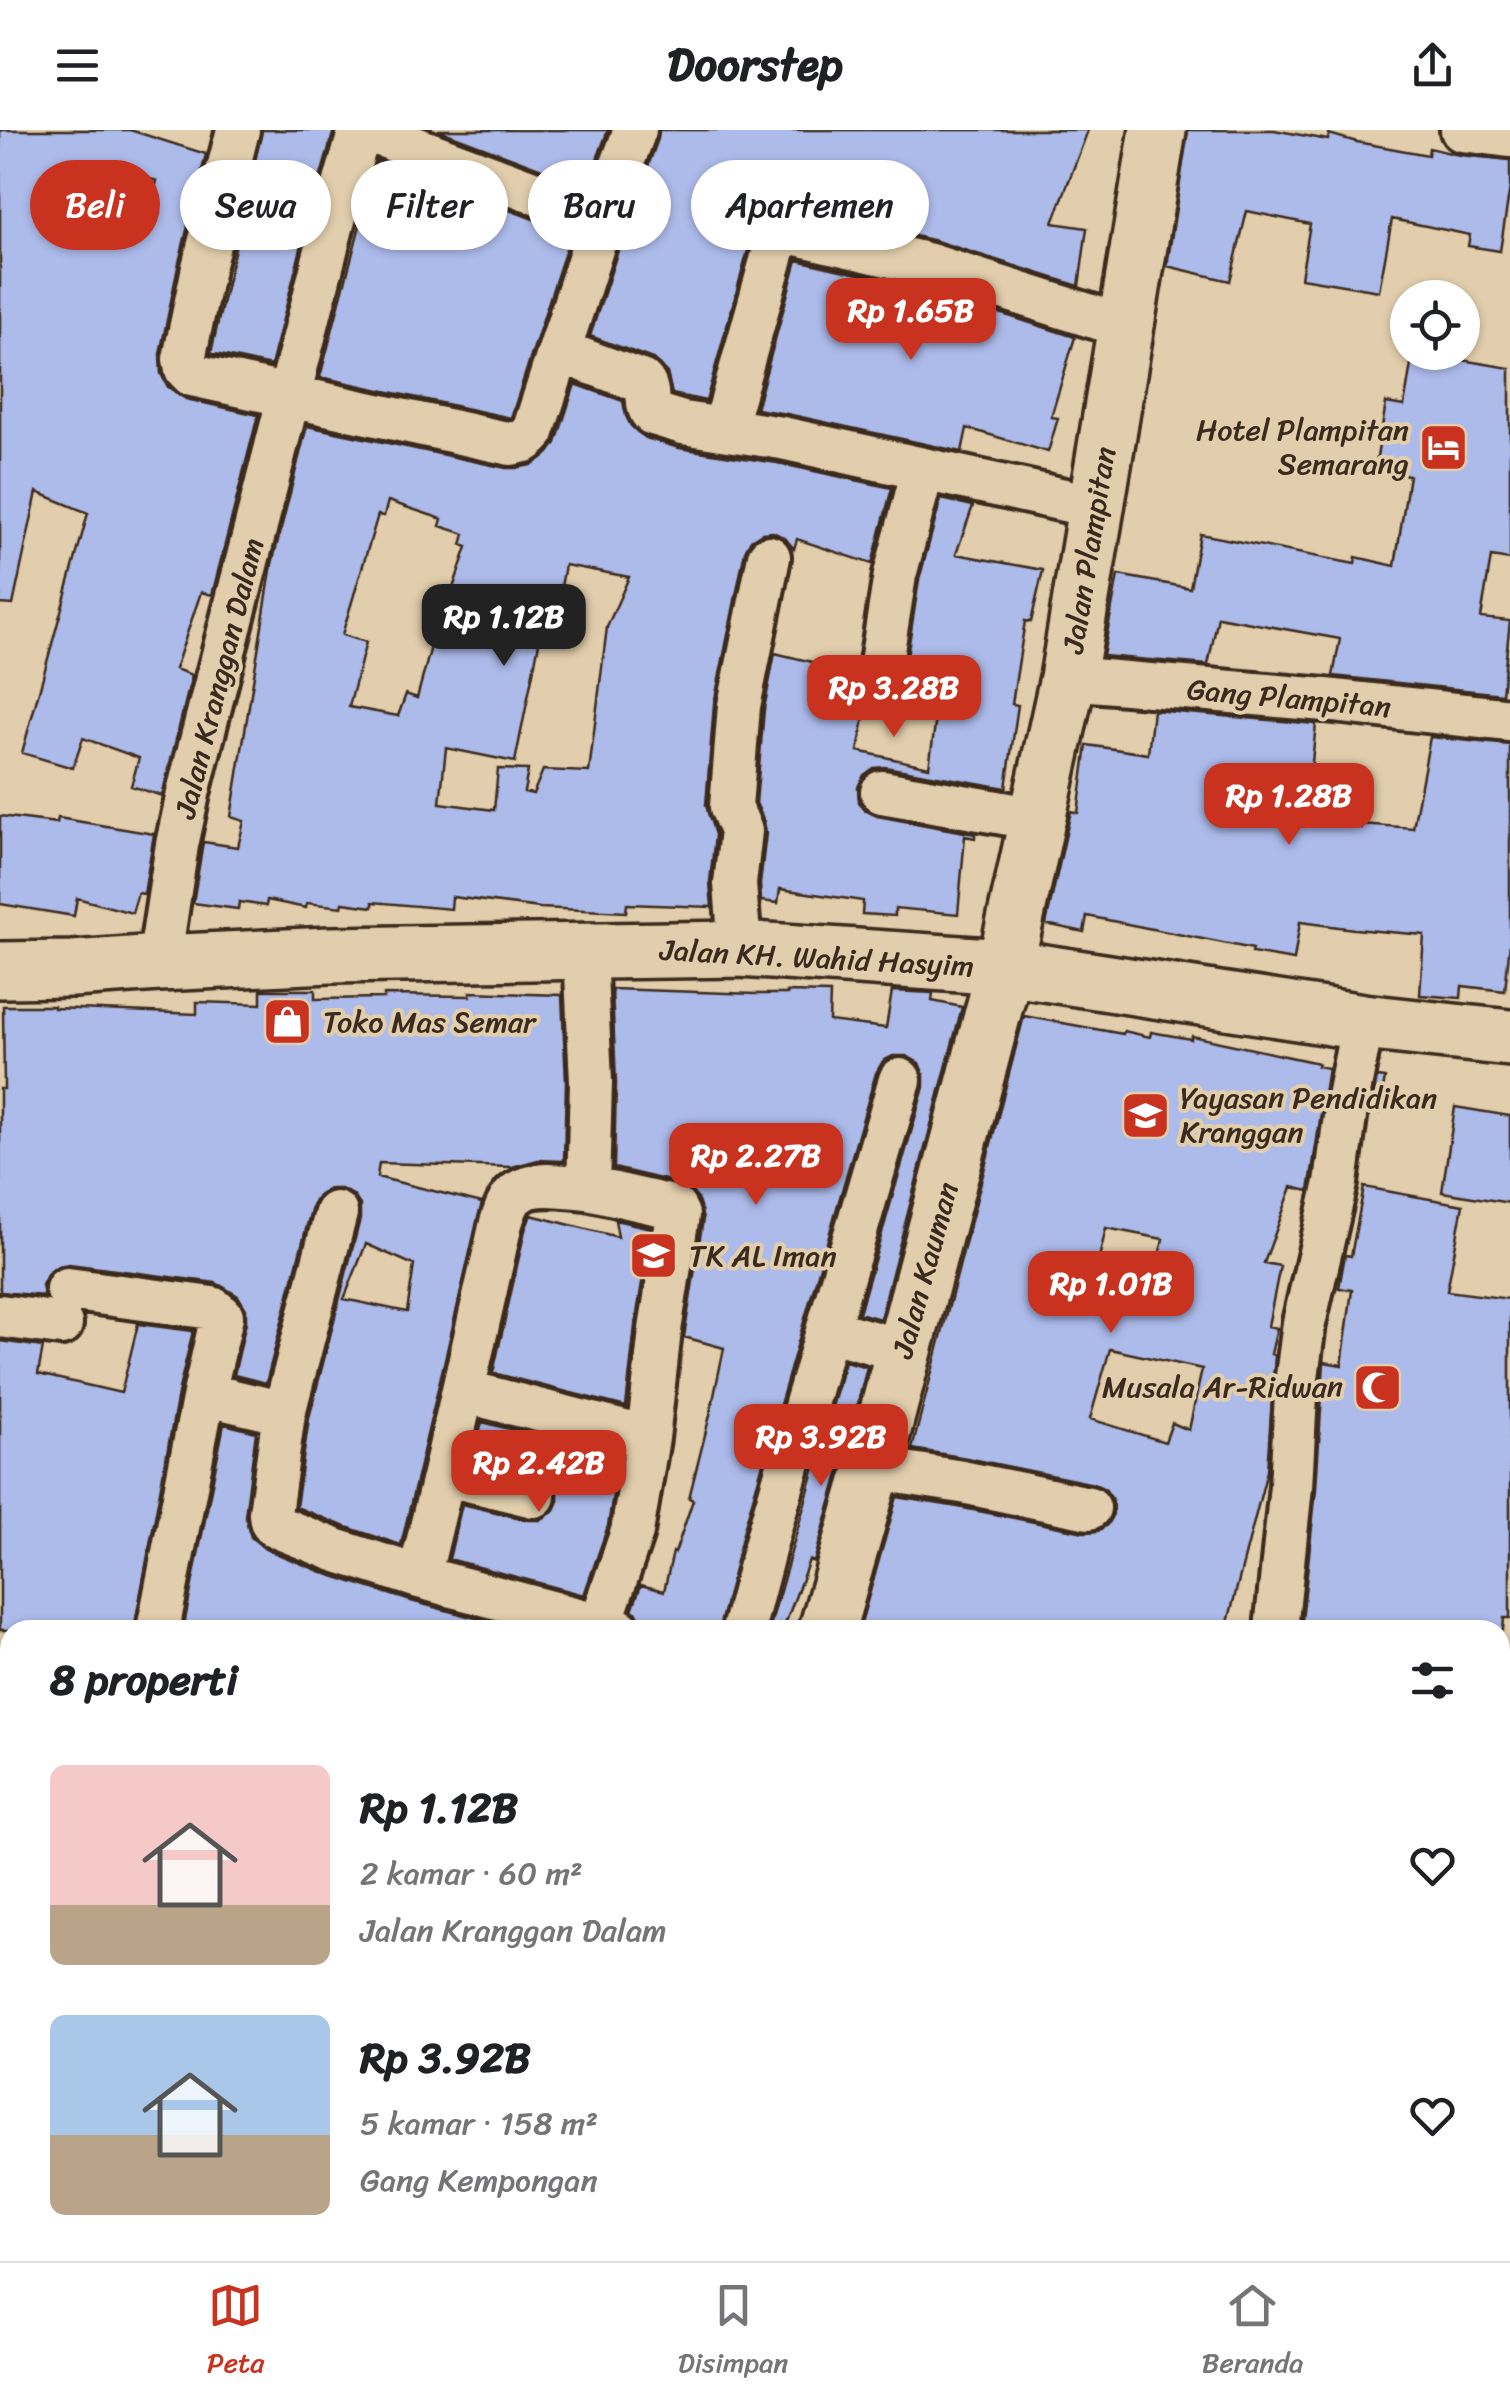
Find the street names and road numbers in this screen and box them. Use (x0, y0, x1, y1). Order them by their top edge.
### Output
street label: Jalan Plampitan (1046, 443, 1132, 658)
street label: Jalan Kranggan Dalam (158, 532, 280, 825)
street label: Gang Plampitan (1185, 662, 1393, 734)
street label: Jalan KH. Wahid Hasyim (658, 923, 975, 993)
street label: Jalan Kauman (875, 1176, 974, 1365)

